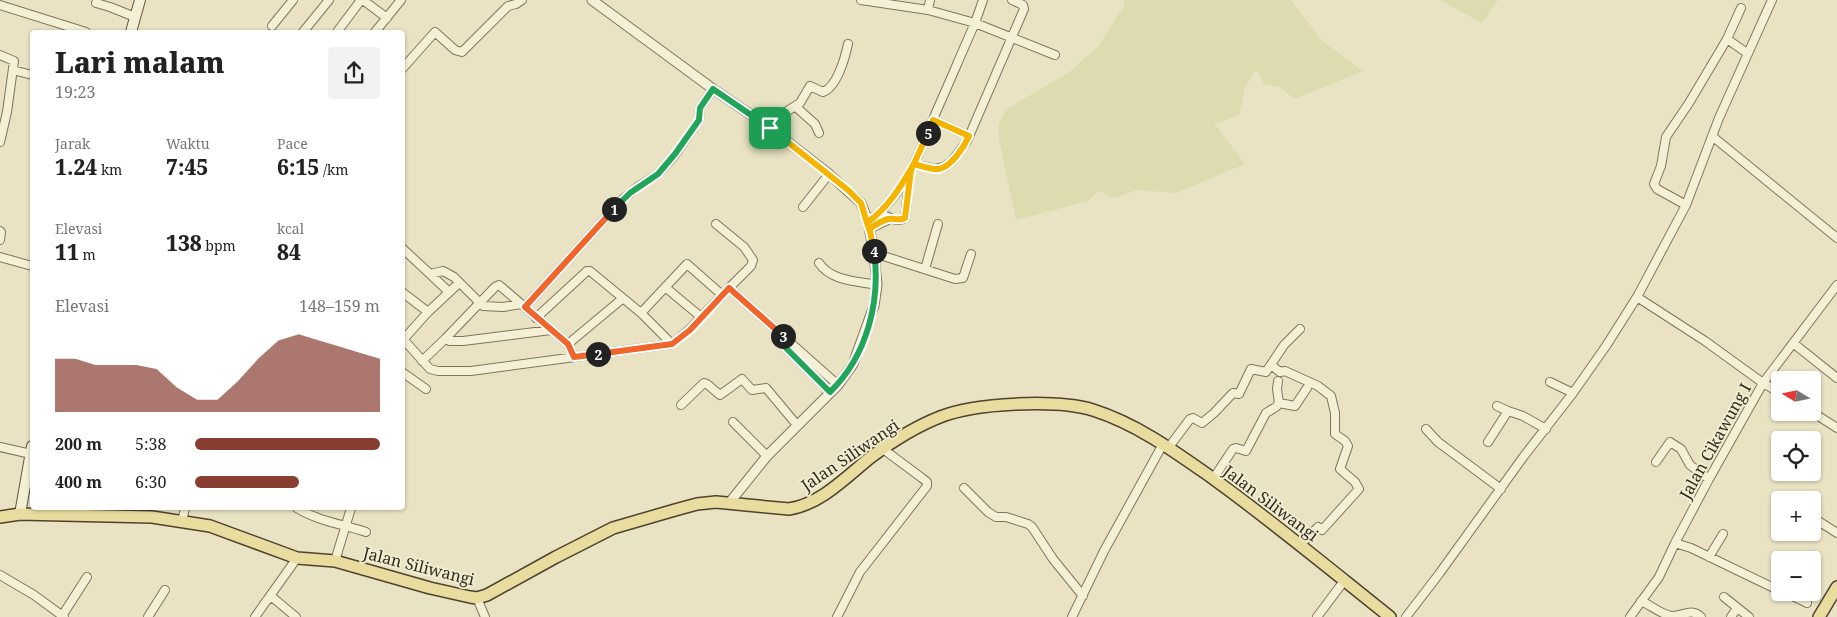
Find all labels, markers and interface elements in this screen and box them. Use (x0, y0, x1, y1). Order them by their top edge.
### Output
text: Lari malam (55, 43, 225, 81)
button: share (328, 47, 380, 99)
text: 19:23 (55, 81, 95, 103)
pin (749, 107, 791, 149)
icon: arrive (756, 114, 784, 142)
pin: 5 (916, 120, 940, 146)
text: 5 (925, 124, 932, 143)
text: Jarak (55, 134, 90, 153)
text: Waktu (166, 134, 210, 153)
text: Pace (277, 134, 308, 153)
text: 1.24 (55, 153, 97, 181)
text: 7:45 (166, 153, 208, 181)
text: 6:15 (277, 153, 319, 181)
text: km (97, 160, 122, 179)
text: /km (319, 160, 348, 179)
pin: 1 (602, 196, 626, 222)
text: 1 (611, 200, 618, 219)
text: Elevasi (55, 219, 102, 238)
text: kcal (277, 219, 304, 238)
text: 138 (166, 229, 202, 257)
text: bpm (202, 236, 236, 255)
text: 11 (55, 238, 79, 266)
text: 84 (277, 238, 301, 266)
pin: 4 (862, 238, 886, 264)
text: 4 (871, 242, 878, 261)
text: m (79, 245, 96, 264)
text: Elevasi (55, 295, 109, 317)
text: 148–159 m (299, 295, 380, 317)
pin: 3 (770, 324, 796, 348)
text: 3 (780, 327, 787, 346)
pin: 2 (586, 342, 610, 366)
text: 2 (595, 345, 602, 364)
north arrow (1771, 371, 1821, 421)
map controls (1771, 371, 1821, 601)
street label: Jalan Cikawung I (1674, 379, 1756, 504)
street label: Jalan Siliwangi (796, 414, 903, 497)
button: locate (1771, 431, 1821, 481)
text: 200 m (55, 433, 102, 455)
text: 5:38 (135, 433, 166, 455)
street label: Jalan Siliwangi (1218, 459, 1323, 546)
text: 400 m (55, 471, 102, 493)
text: 6:30 (135, 471, 166, 493)
button: + (1771, 491, 1821, 541)
street label: Jalan Siliwangi (360, 541, 477, 590)
button: − (1771, 551, 1821, 601)

